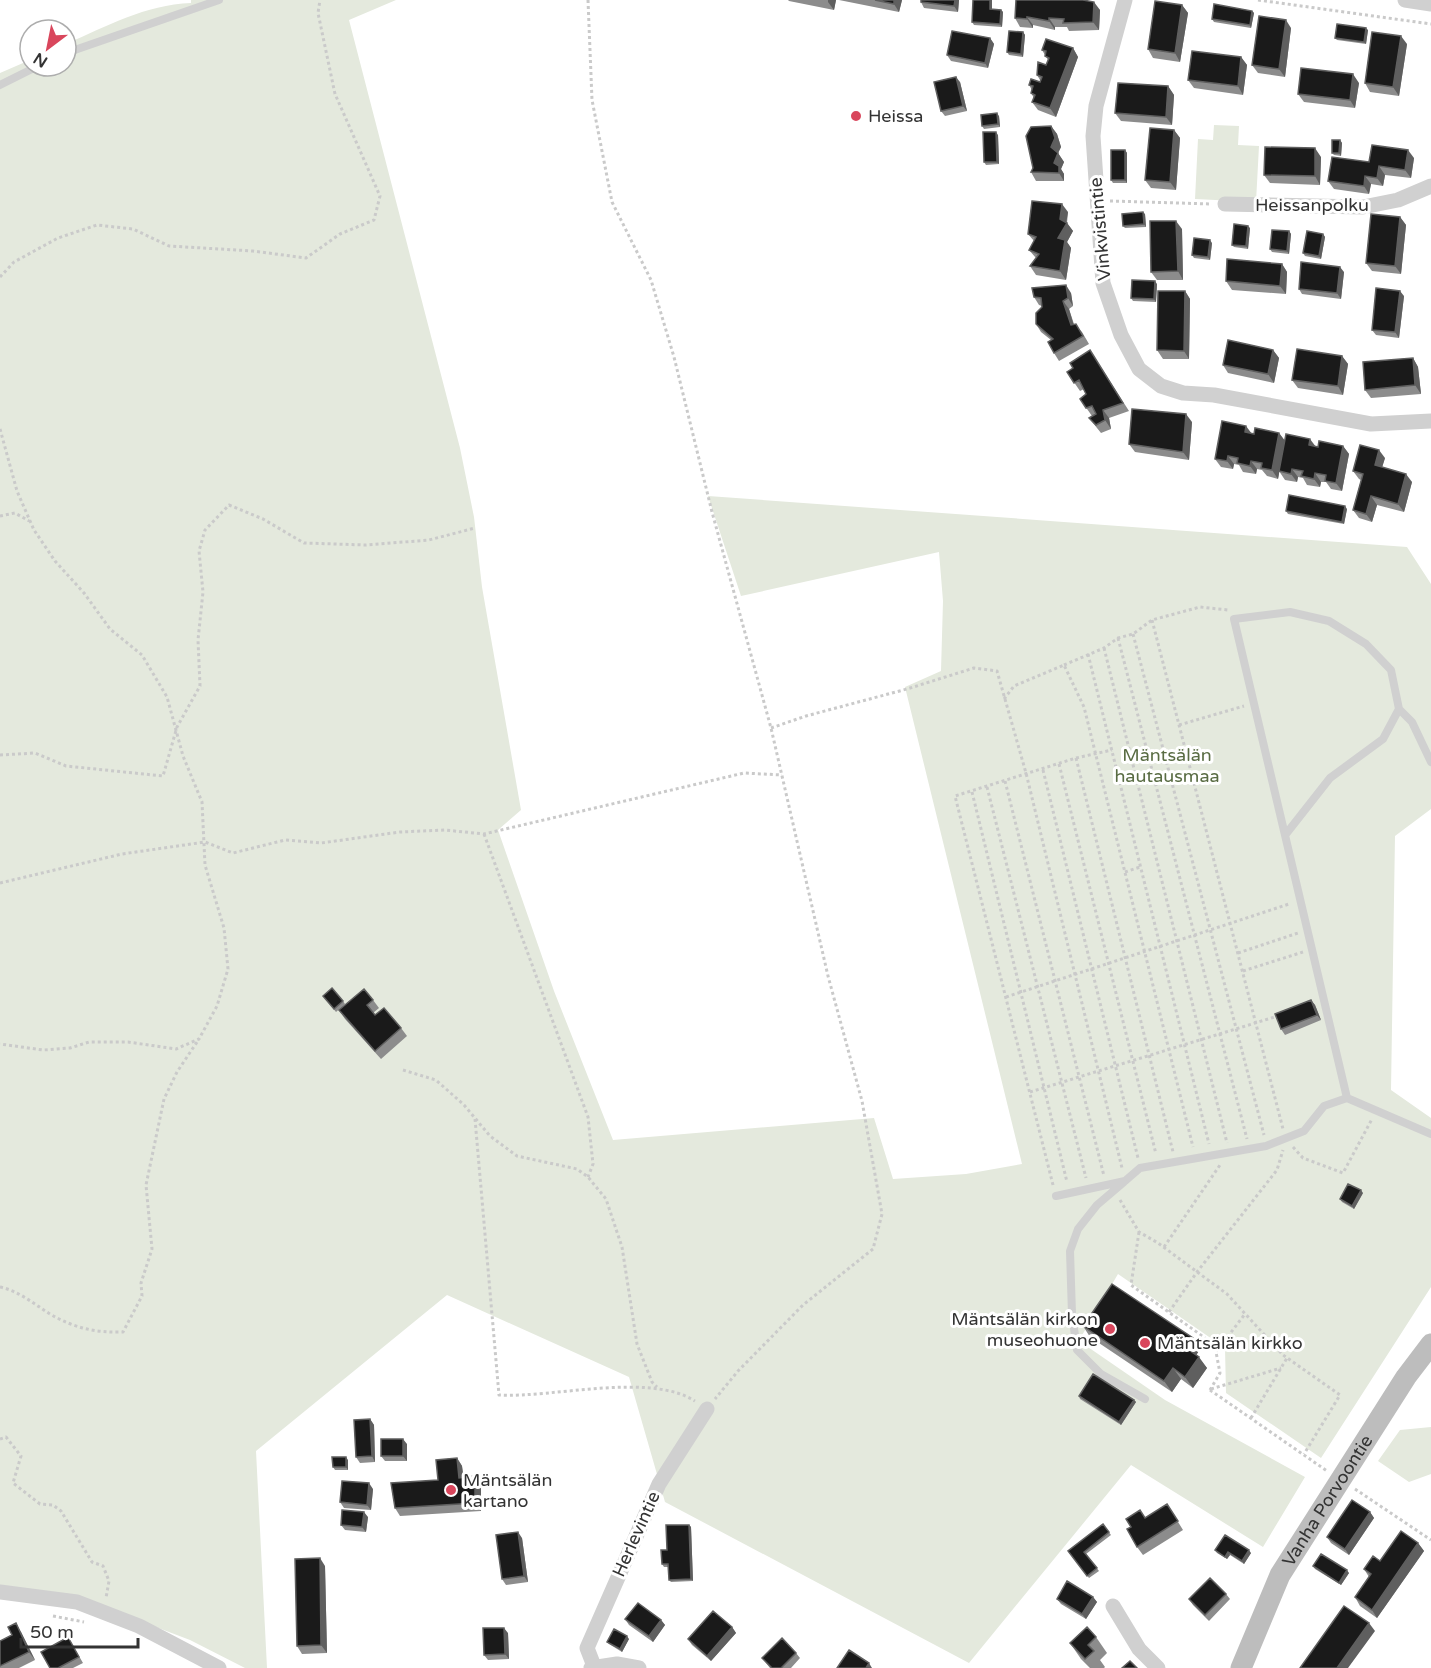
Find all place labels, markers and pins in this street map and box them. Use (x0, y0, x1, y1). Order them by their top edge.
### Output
place label: Heissa (868, 105, 923, 127)
marker: Heissa (849, 109, 863, 123)
place label: Mäntsälän kirkon museohuone (951, 1308, 1098, 1351)
marker: Mäntsälän kirkon museohuone (1103, 1322, 1117, 1336)
place label: Mäntsälän kirkko (1157, 1332, 1303, 1354)
marker: Mäntsälän kirkko (1138, 1336, 1152, 1350)
place label: Mäntsälän kartano (463, 1469, 552, 1512)
marker: Mäntsälän kartano (444, 1483, 458, 1497)

